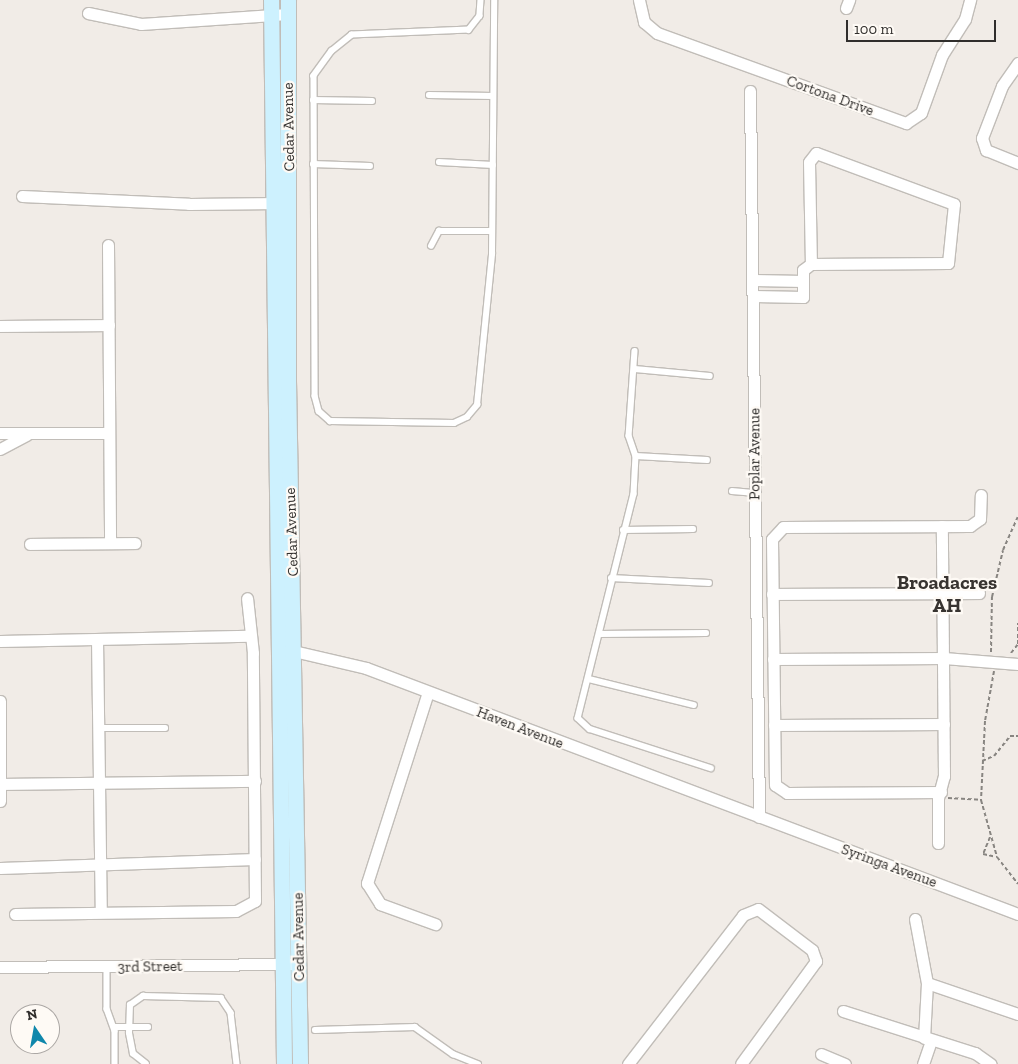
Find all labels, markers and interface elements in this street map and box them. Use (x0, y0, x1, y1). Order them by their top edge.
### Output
scale bar (848, 10, 998, 42)
text: 100 m (854, 20, 893, 38)
street label: Cortona Drive (784, 72, 876, 120)
street label: Cedar Avenue (279, 82, 299, 172)
street label: Poplar Avenue (746, 408, 764, 500)
street label: Cedar Avenue (281, 487, 303, 577)
district label: Broadacres AH (897, 570, 997, 617)
street label: Haven Avenue (474, 703, 566, 753)
street label: Syringa Avenue (838, 840, 940, 892)
street label: Cedar Avenue (289, 892, 309, 982)
street label: 3rd Street (117, 957, 183, 977)
north arrow (10, 1004, 60, 1054)
text: N (25, 1005, 39, 1024)

